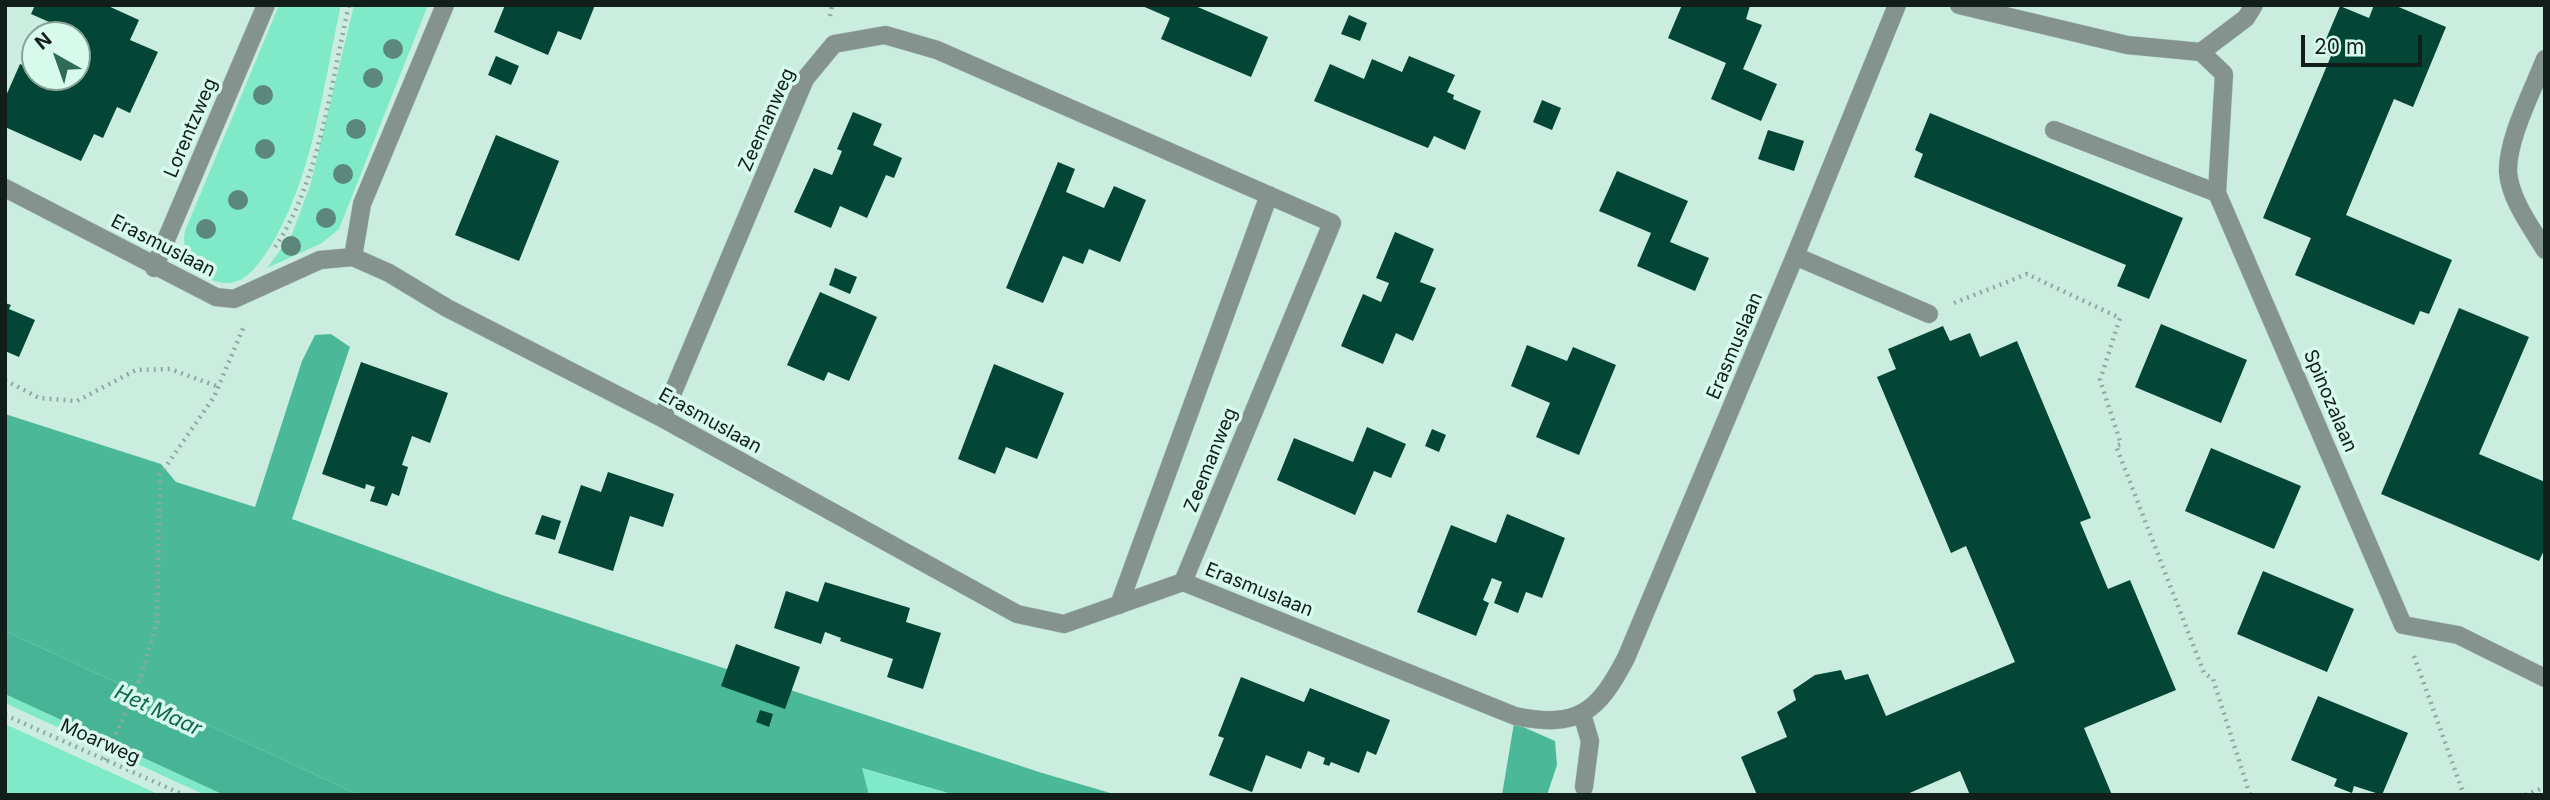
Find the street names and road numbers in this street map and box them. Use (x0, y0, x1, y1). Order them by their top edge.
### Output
street label: Zeemanweg (734, 65, 800, 175)
street label: Lorentzweg (160, 75, 222, 181)
street label: Erasmuslaan (107, 210, 219, 282)
street label: Erasmuslaan (1702, 289, 1768, 403)
street label: Spinozalaan (2298, 346, 2362, 456)
street label: Erasmuslaan (654, 383, 766, 459)
street label: Zeemanweg (1180, 404, 1242, 516)
street label: Erasmuslaan (1202, 558, 1316, 622)
street label: Moarweg (57, 714, 143, 770)

